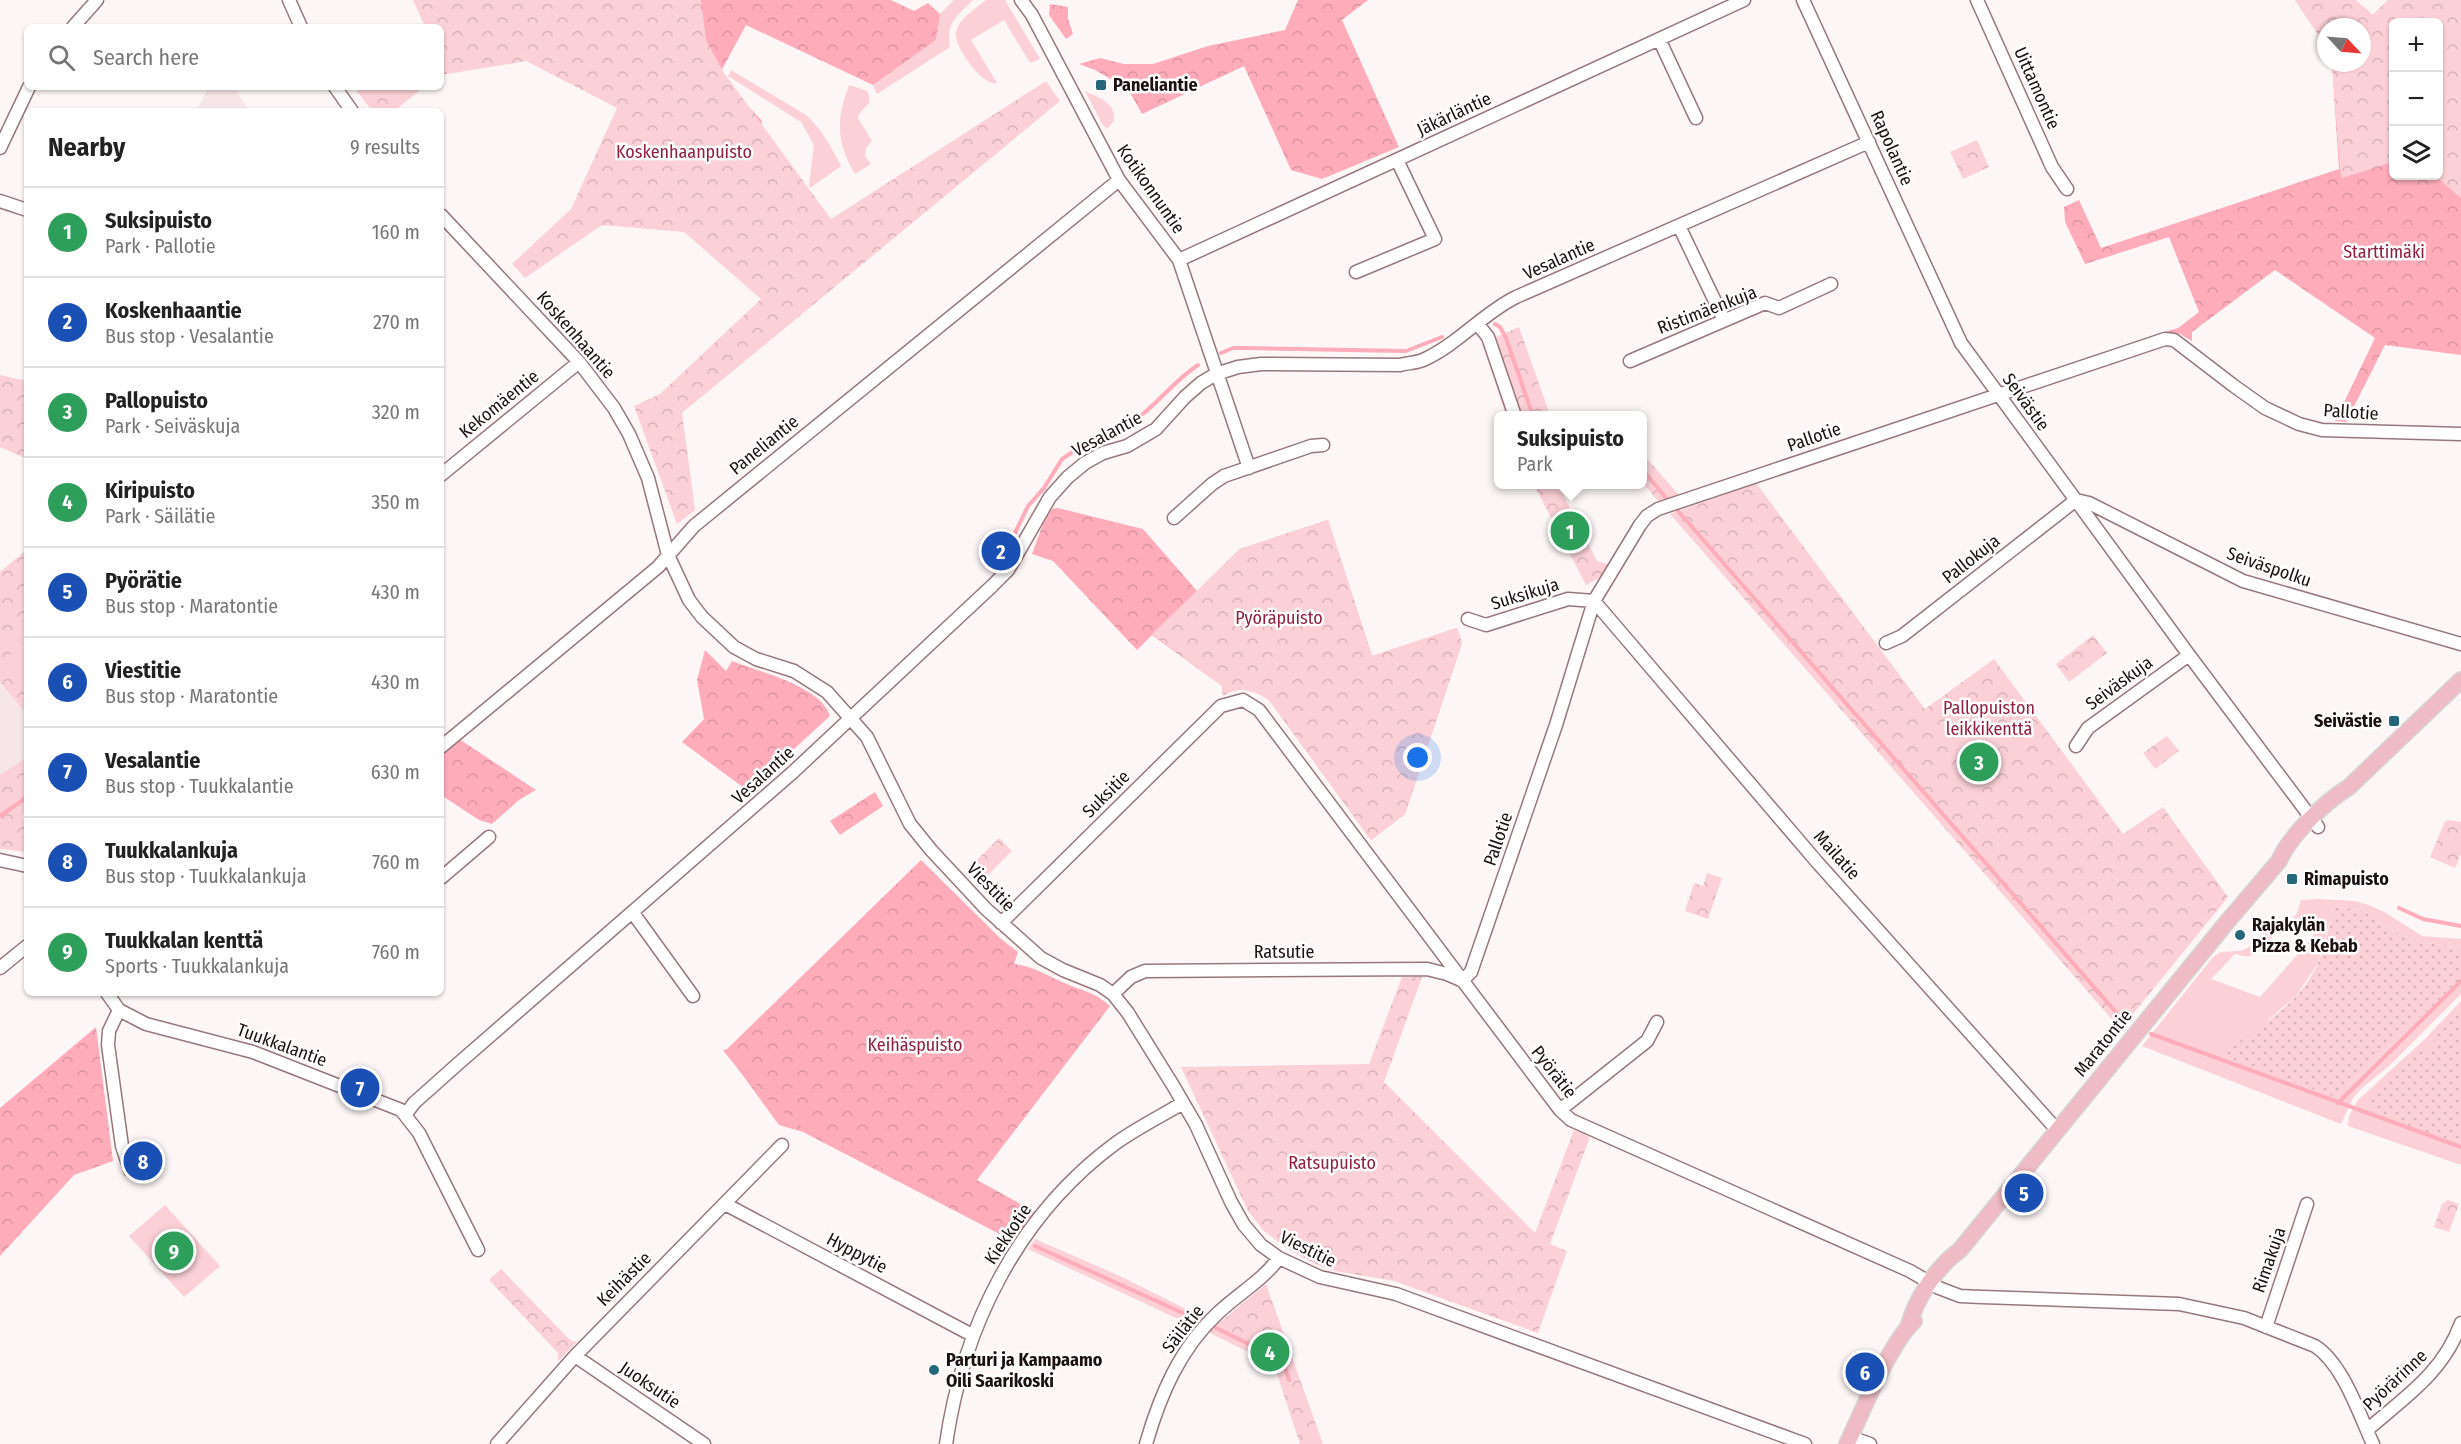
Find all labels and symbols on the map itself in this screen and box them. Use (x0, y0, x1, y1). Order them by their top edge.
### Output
north arrow (2317, 18, 2371, 72)
street label: Uittamontie (2009, 43, 2065, 133)
place label: Paneliantie (1113, 74, 1198, 96)
marker: Paneliantie (1094, 78, 1108, 92)
street label: Jäkärläntie (1413, 87, 1495, 141)
street label: Rapolantie (1866, 107, 1918, 189)
street label: Kotikonnuntie (1112, 140, 1190, 238)
park label: Koskenhaanpuisto (616, 141, 752, 163)
street label: Vesalantie (1520, 233, 1598, 285)
park label: Starttimäki (2343, 241, 2425, 263)
street label: Ristimäenkuja (1654, 281, 1760, 339)
street label: Koskenhaantie (532, 287, 620, 383)
street label: Kekomäentie (455, 365, 543, 443)
street label: Seivästie (1998, 369, 2054, 435)
street label: Pallotie (2323, 399, 2379, 425)
street label: Vesalantie (1068, 406, 1146, 462)
street label: Paneliantie (725, 410, 803, 480)
street label: Pallotie (1784, 418, 1844, 456)
pin: 1 (1550, 508, 1590, 554)
pin: 2 (982, 528, 1020, 574)
street label: Pallokuja (1938, 530, 2004, 588)
street label: Seiväspolku (2224, 542, 2314, 592)
street label: Suksikuja (1488, 573, 1562, 615)
park label: Pyöräpuisto (1235, 607, 1323, 629)
street label: Seiväskuja (2081, 651, 2157, 715)
park label: Pallopuiston leikkikenttä (1943, 697, 2035, 740)
place label: Seivästie (2314, 710, 2382, 732)
marker: Seivästie (2387, 714, 2401, 728)
pin: 3 (1960, 740, 1998, 784)
street label: Vesalantie (727, 741, 799, 809)
your location (1403, 743, 1432, 772)
street label: Suksitie (1078, 766, 1134, 822)
street label: Pallotie (1479, 809, 1517, 869)
street label: Mailatie (1809, 826, 1865, 884)
street label: Viestitie (962, 858, 1020, 916)
place label: Rimapuisto (2304, 868, 2389, 890)
marker: Rimapuisto (2285, 872, 2299, 886)
place label: Rajakylän Pizza & Kebab (2252, 914, 2358, 957)
marker: Rajakylän Pizza & Kebab (2233, 928, 2247, 942)
street label: Ratsutie (1254, 941, 1314, 963)
street label: Maratontie (2069, 1005, 2137, 1081)
street label: Tuukkalantie (234, 1019, 330, 1071)
park label: Keihäspuisto (868, 1034, 962, 1056)
street label: Pyörätie (1527, 1041, 1581, 1103)
pin: 7 (340, 1066, 380, 1110)
pin: 8 (124, 1138, 162, 1184)
park label: Ratsupuisto (1288, 1152, 1376, 1174)
pin: 5 (2004, 1170, 2044, 1216)
street label: Kiekkotie (980, 1199, 1036, 1268)
street label: Rimakuja (2248, 1224, 2291, 1296)
street label: Viestitie (1276, 1226, 1340, 1272)
pin: 9 (154, 1228, 194, 1274)
street label: Hyppytie (823, 1228, 891, 1278)
street label: Keihästie (592, 1247, 656, 1311)
street label: Säilätie (1157, 1300, 1209, 1357)
pin: 4 (1250, 1330, 1290, 1374)
street label: Pyörärinne (2358, 1345, 2432, 1415)
place label: Parturi ja Kampaamo Oili Saarikoski (946, 1349, 1103, 1392)
pin: 6 (1846, 1350, 1884, 1394)
street label: Juoksutie (615, 1357, 685, 1413)
marker: Parturi ja Kampaamo Oili Saarikoski (927, 1363, 941, 1377)

